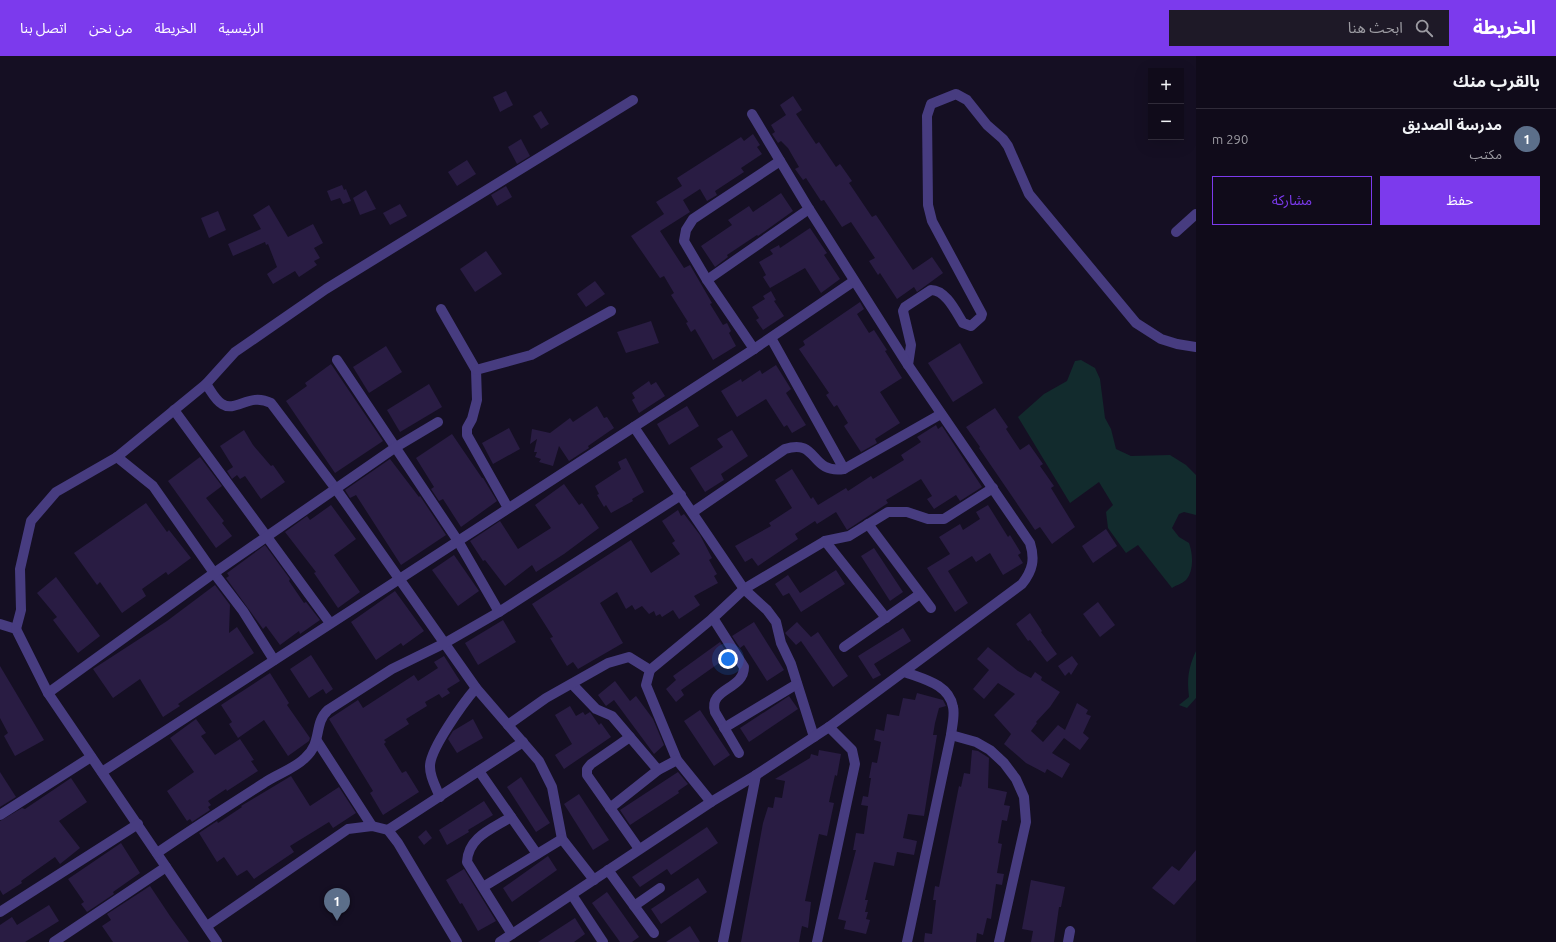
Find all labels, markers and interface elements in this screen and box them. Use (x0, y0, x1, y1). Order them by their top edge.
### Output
search box (1169, 10, 1449, 46)
text: الخريطة (1473, 16, 1536, 38)
icon: search (1413, 17, 1435, 39)
text: ابحث هنا (1348, 19, 1403, 36)
text: اتصل بنا (20, 20, 67, 36)
text: من نحن (89, 20, 133, 36)
text: الخريطة (155, 20, 197, 36)
text: الرئيسية (219, 20, 264, 36)
map controls (1148, 68, 1184, 140)
button: + (1148, 68, 1184, 104)
text: بالقرب منك (1453, 71, 1540, 90)
button: − (1148, 104, 1184, 140)
text: مدرسة الصديق (1402, 116, 1502, 133)
text: 290 m (1212, 132, 1248, 146)
text: 1 (1523, 132, 1531, 146)
text: مكتب (1470, 147, 1502, 161)
button: مشاركة (1212, 176, 1372, 225)
button: حفظ (1380, 176, 1540, 225)
your location (718, 649, 738, 669)
pin: 1 (324, 888, 350, 921)

